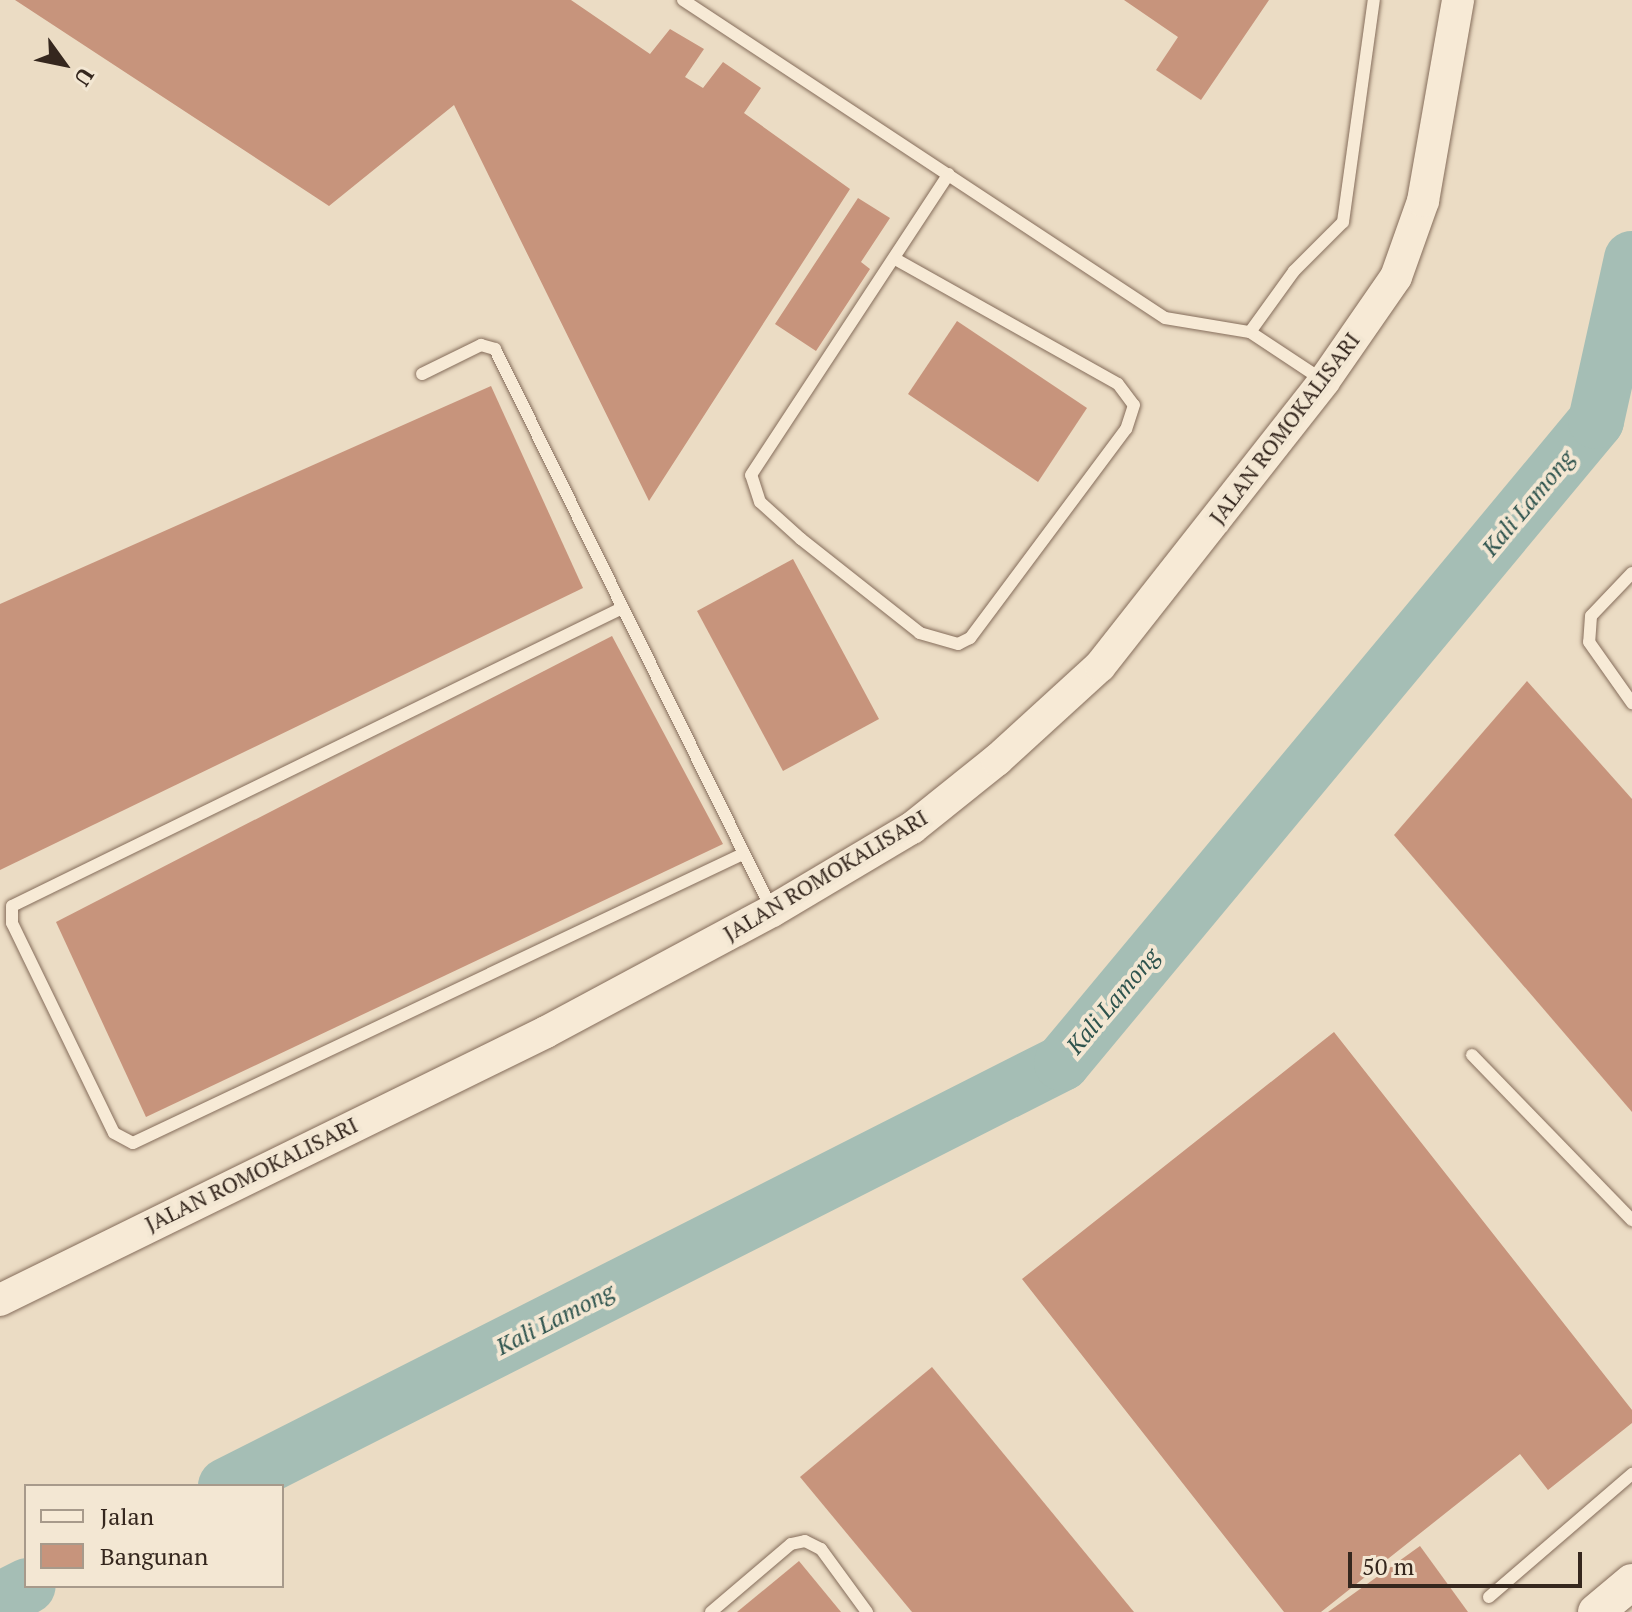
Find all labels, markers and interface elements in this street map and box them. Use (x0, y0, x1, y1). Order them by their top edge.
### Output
north arrow (24, 24, 104, 104)
text: U (68, 63, 101, 92)
street label: JALAN ROMOKALISARI (1203, 327, 1365, 529)
water label: Kali Lamong (1476, 444, 1580, 562)
street label: JALAN ROMOKALISARI (718, 804, 932, 946)
water label: Kali Lamong (1061, 942, 1165, 1060)
street label: JALAN ROMOKALISARI (140, 1111, 362, 1237)
water label: Kali Lamong (491, 1277, 619, 1361)
legend (24, 1484, 284, 1588)
text: Jalan (100, 1500, 154, 1532)
scale bar (1352, 1536, 1586, 1586)
text: Bangunan (100, 1540, 208, 1572)
text: 50 m (1362, 1550, 1414, 1582)

